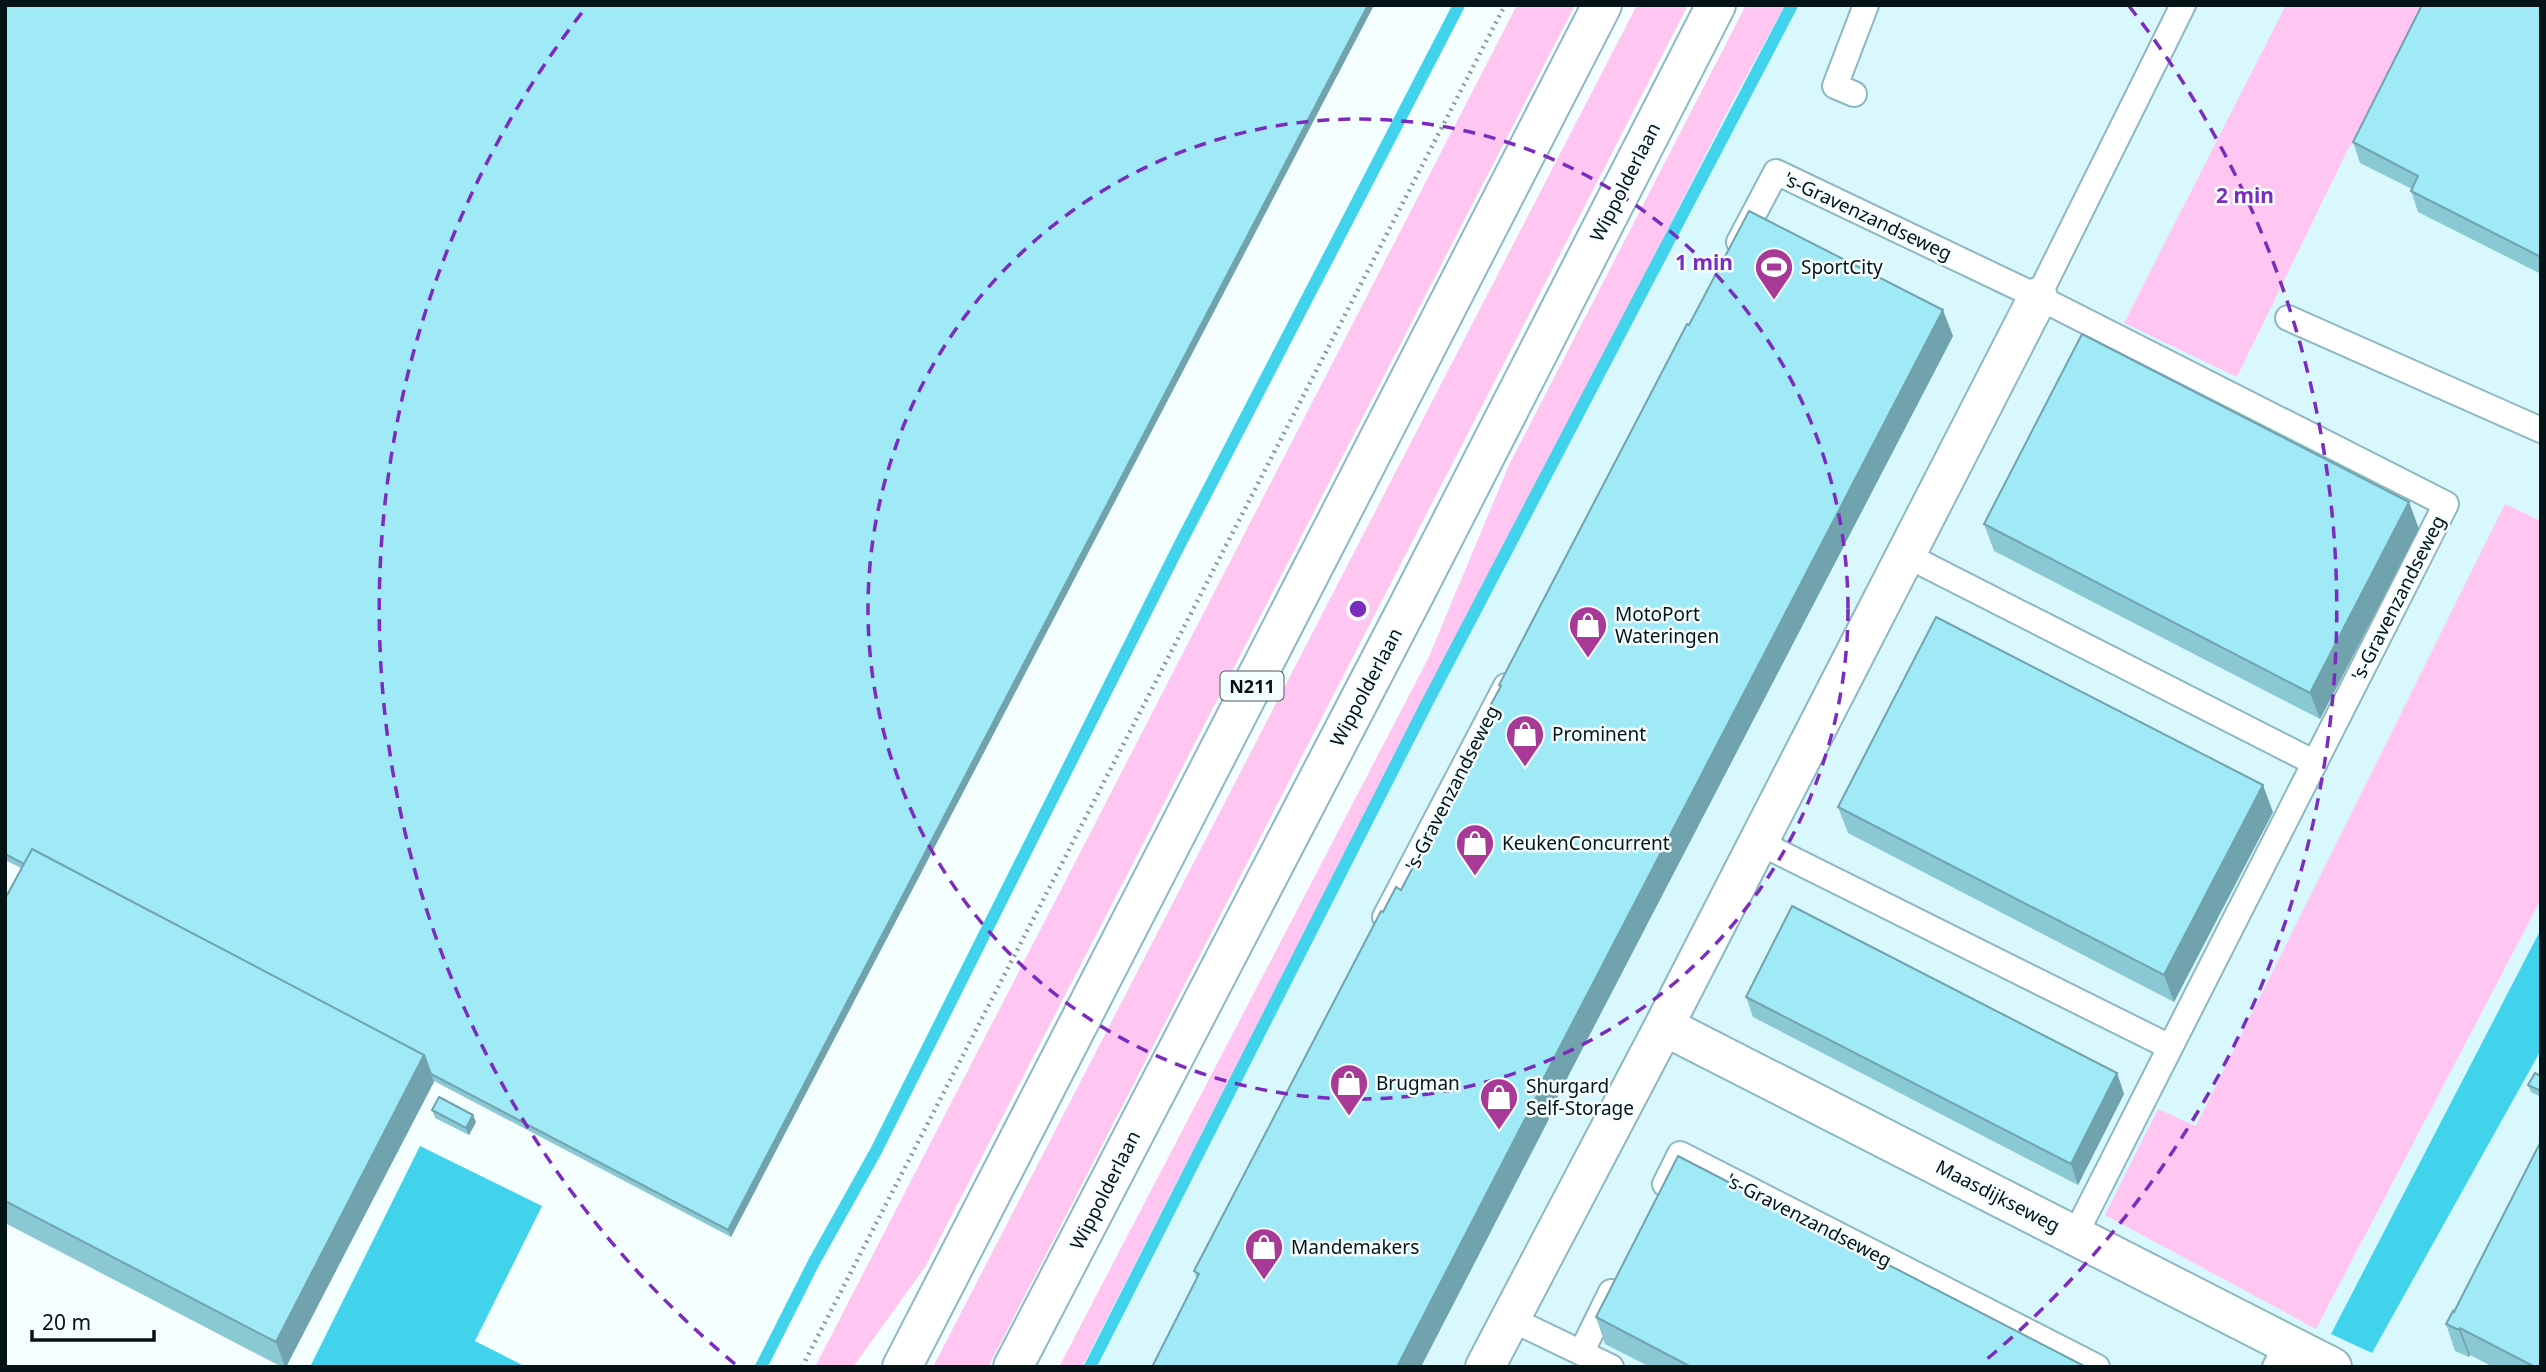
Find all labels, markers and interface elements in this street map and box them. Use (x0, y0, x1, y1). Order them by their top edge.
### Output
street label: Wippolderlaan (1584, 118, 1666, 246)
street label: 's-Gravenzandseweg (1780, 166, 1956, 266)
text: 2 min (2216, 181, 2274, 209)
sports icon: SportCity (1753, 246, 1795, 301)
text: 1 min (1675, 248, 1733, 276)
place label: SportCity (1801, 254, 1883, 280)
street label: 's-Gravenzandseweg (2345, 511, 2451, 685)
centre of rings (1346, 597, 1370, 621)
place label: MotoPort Wateringen (1615, 601, 1719, 649)
shop icon: MotoPort Wateringen (1567, 604, 1609, 659)
street label: Wippolderlaan (1324, 623, 1408, 751)
road number: N211 (1220, 672, 1284, 700)
street label: 's-Gravenzandseweg (1399, 701, 1505, 875)
shop icon: Prominent (1504, 713, 1546, 768)
place label: Prominent (1552, 721, 1646, 747)
shop icon: KeukenConcurrent (1454, 822, 1496, 877)
place label: KeukenConcurrent (1502, 830, 1670, 856)
shop icon: Brugman (1328, 1062, 1370, 1117)
place label: Brugman (1376, 1070, 1460, 1096)
place label: Shurgard Self-Storage (1526, 1073, 1634, 1121)
shop icon: Shurgard Self-Storage (1478, 1076, 1520, 1131)
street label: Wippolderlaan (1064, 1126, 1146, 1254)
street label: Maasdijkseweg (1931, 1154, 2065, 1238)
street label: 's-Gravenzandseweg (1722, 1167, 1896, 1273)
shop icon: Mandemakers (1243, 1226, 1285, 1281)
place label: Mandemakers (1291, 1234, 1419, 1260)
scale bar (32, 1298, 154, 1342)
text: 20 m (42, 1308, 91, 1336)

